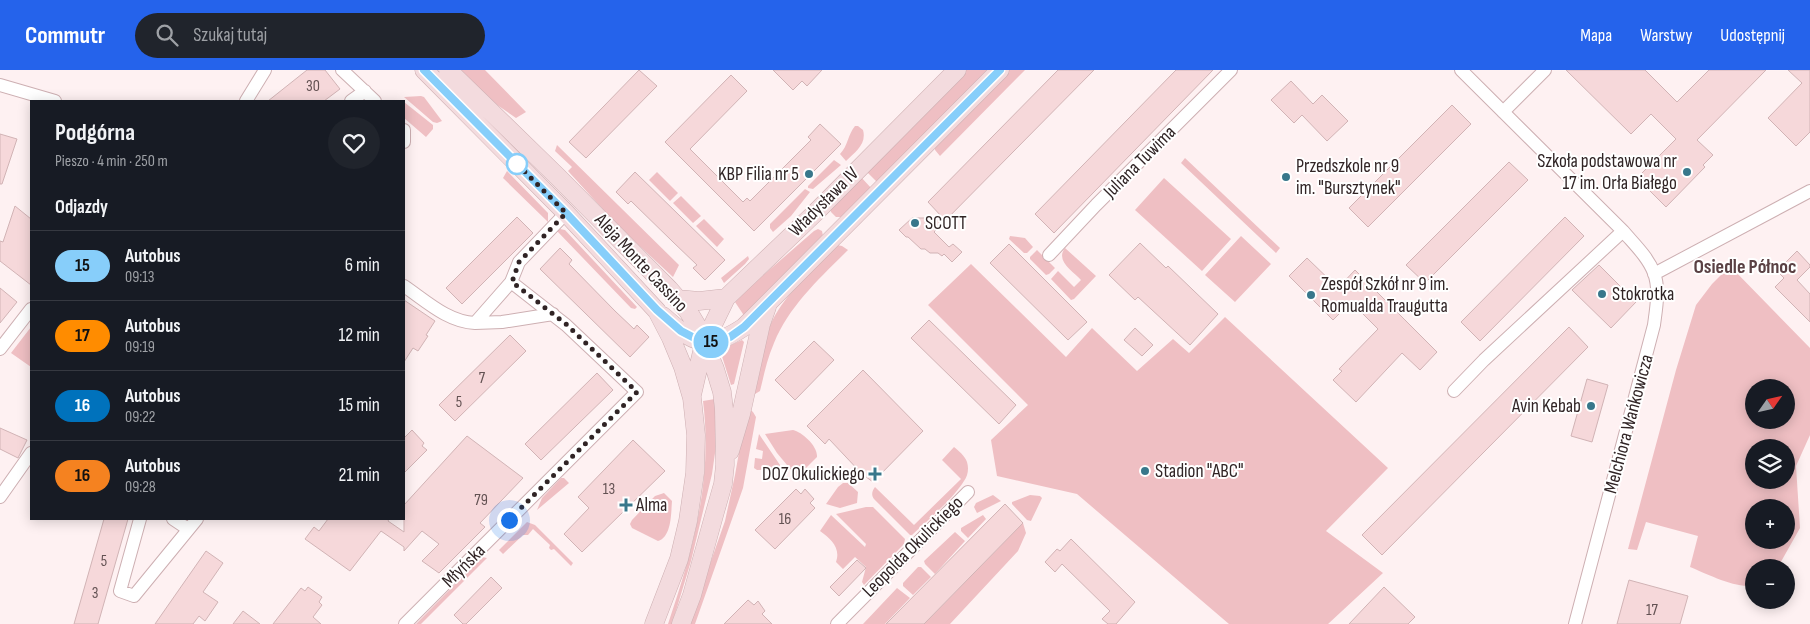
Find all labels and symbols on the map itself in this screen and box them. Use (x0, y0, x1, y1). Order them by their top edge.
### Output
house number: 30 (306, 77, 320, 96)
street label: Juliana Tuwima (1098, 121, 1181, 204)
place label: Szkoła podstawowa nr 17 im. Orła Białego (1537, 150, 1678, 195)
unlabelled marker (506, 153, 528, 175)
place label: Przedszkole nr 9 im. "Bursztynek" (1296, 155, 1401, 200)
street label: Władysława IV (784, 162, 864, 242)
place label: KBP Filia nr 5 (718, 163, 799, 186)
marker: Szkoła podstawowa nr 17 im. Orła Białego (1681, 166, 1693, 178)
marker: KBP Filia nr 5 (803, 168, 815, 180)
marker: Przedszkole nr 9 im. "Bursztynek" (1280, 171, 1292, 183)
street label: Aleja Monte Cassino (589, 208, 692, 317)
place label: SCOTT (925, 212, 967, 235)
marker: SCOTT (909, 217, 921, 229)
district label: Osiedle Północ (1693, 255, 1797, 279)
place label: Zespół Szkół nr 9 im. Romualda Traugutta (1321, 273, 1449, 318)
place label: Stokrotka (1612, 283, 1674, 306)
marker: Stokrotka (1596, 288, 1608, 300)
marker: Zespół Szkół nr 9 im. Romualda Traugutta (1305, 289, 1317, 301)
line badge: 15 (688, 326, 734, 358)
street label: Melchiora Wańkowicza (1599, 352, 1659, 496)
house number: 7 (479, 369, 486, 388)
north arrow (1745, 379, 1795, 429)
house number: 5 (456, 393, 462, 412)
place label: Avin Kebab (1511, 395, 1581, 418)
marker: Avin Kebab (1585, 400, 1597, 412)
place label: Stadion "ABC" (1155, 460, 1244, 483)
place label: DOZ Okulickiego (762, 463, 865, 486)
marker: Stadion "ABC" (1139, 465, 1151, 477)
marker: DOZ Okulickiego (869, 468, 881, 480)
house number: 13 (603, 480, 615, 499)
house number: 79 (474, 491, 488, 510)
street label: Leopolda Okulickiego (858, 492, 968, 602)
place label: Alma (635, 494, 667, 517)
marker: Alma (620, 499, 632, 511)
your location (497, 508, 522, 533)
house number: 16 (779, 510, 791, 529)
street label: Młyńska (437, 539, 491, 593)
house number: 5 (101, 552, 107, 571)
house number: 3 (92, 584, 98, 603)
house number: 17 (1646, 601, 1659, 620)

